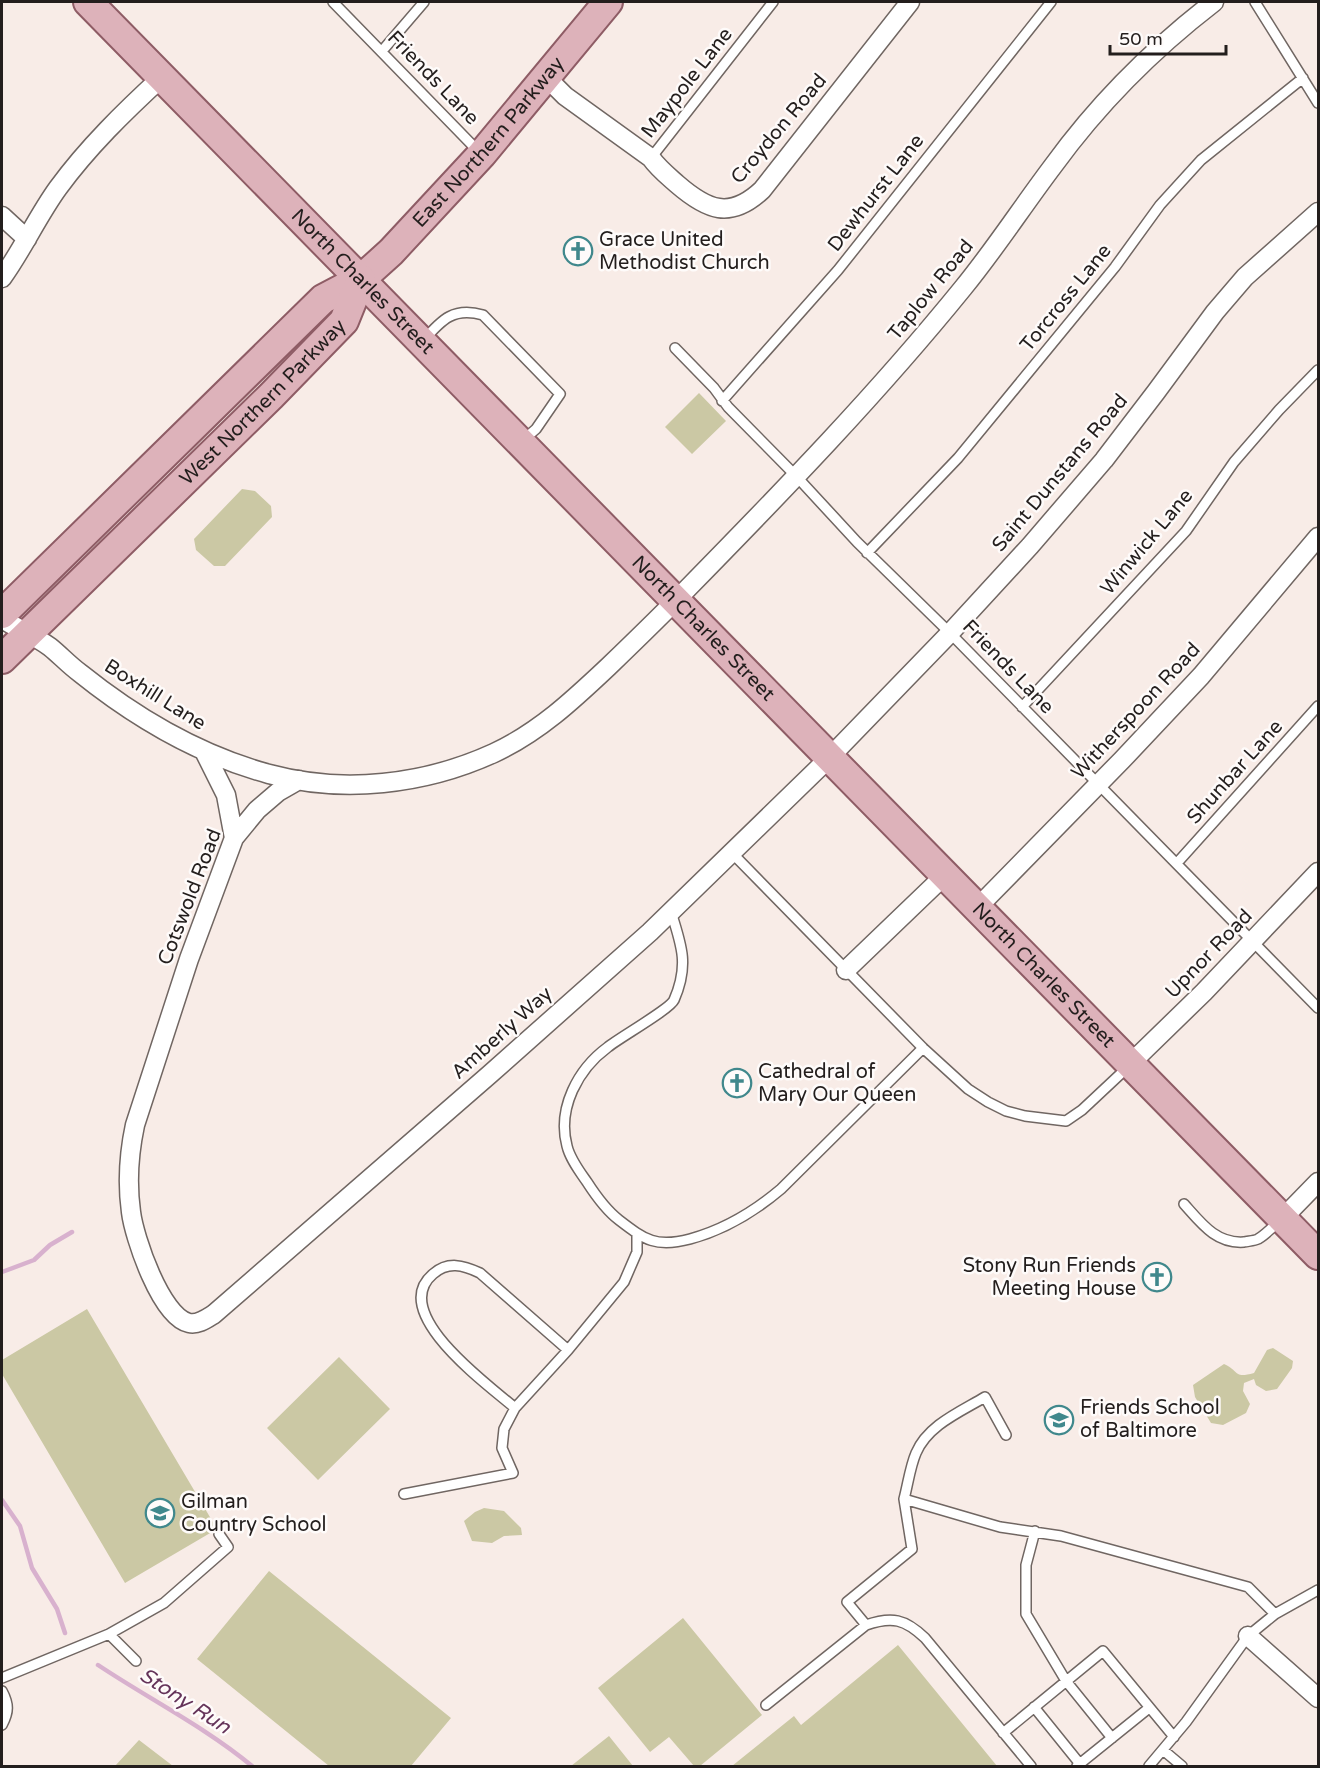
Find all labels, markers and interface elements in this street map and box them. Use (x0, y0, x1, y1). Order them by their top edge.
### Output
scale bar (1110, 18, 1226, 56)
street label: Maypole Lane (636, 23, 738, 143)
street label: Friends Lane (382, 26, 484, 130)
text: 50 m (1119, 28, 1163, 50)
street label: East Northern Parkway (408, 52, 570, 232)
street label: Croydon Road (726, 69, 832, 189)
street label: Dewhurst Lane (823, 130, 929, 256)
street label: North Charles Street (286, 204, 439, 360)
place label: Grace United Methodist Church (599, 228, 770, 275)
church icon: Grace United Methodist Church (562, 235, 594, 267)
street label: Taplow Road (883, 235, 979, 345)
street label: Torcross Lane (1015, 239, 1117, 357)
street label: West Northern Parkway (175, 314, 351, 490)
street label: Saint Dunstans Road (987, 389, 1133, 557)
street label: Winwick Lane (1096, 484, 1198, 600)
street label: North Charles Street (627, 551, 780, 706)
street label: Friends Lane (957, 615, 1059, 719)
street label: Witherspoon Road (1067, 638, 1205, 784)
street label: Boxhill Lane (100, 654, 210, 736)
street label: Shunbar Lane (1182, 715, 1288, 829)
street label: Cotswold Road (153, 826, 227, 968)
street label: North Charles Street (967, 898, 1120, 1053)
street label: Upnor Road (1160, 904, 1258, 1004)
street label: Amberly Way (447, 981, 557, 1084)
place label: Cathedral of Mary Our Queen (758, 1060, 916, 1107)
church icon: Cathedral of Mary Our Queen (721, 1067, 753, 1099)
place label: Stony Run Friends Meeting House (963, 1254, 1136, 1301)
church icon: Stony Run Friends Meeting House (1141, 1261, 1173, 1293)
place label: Friends School of Baltimore (1080, 1396, 1220, 1443)
school or university icon: Friends School of Baltimore (1043, 1404, 1075, 1436)
place label: Gilman Country School (181, 1490, 327, 1537)
school or university icon: Gilman Country School (144, 1497, 176, 1529)
water label: Stony Run (135, 1662, 236, 1740)

